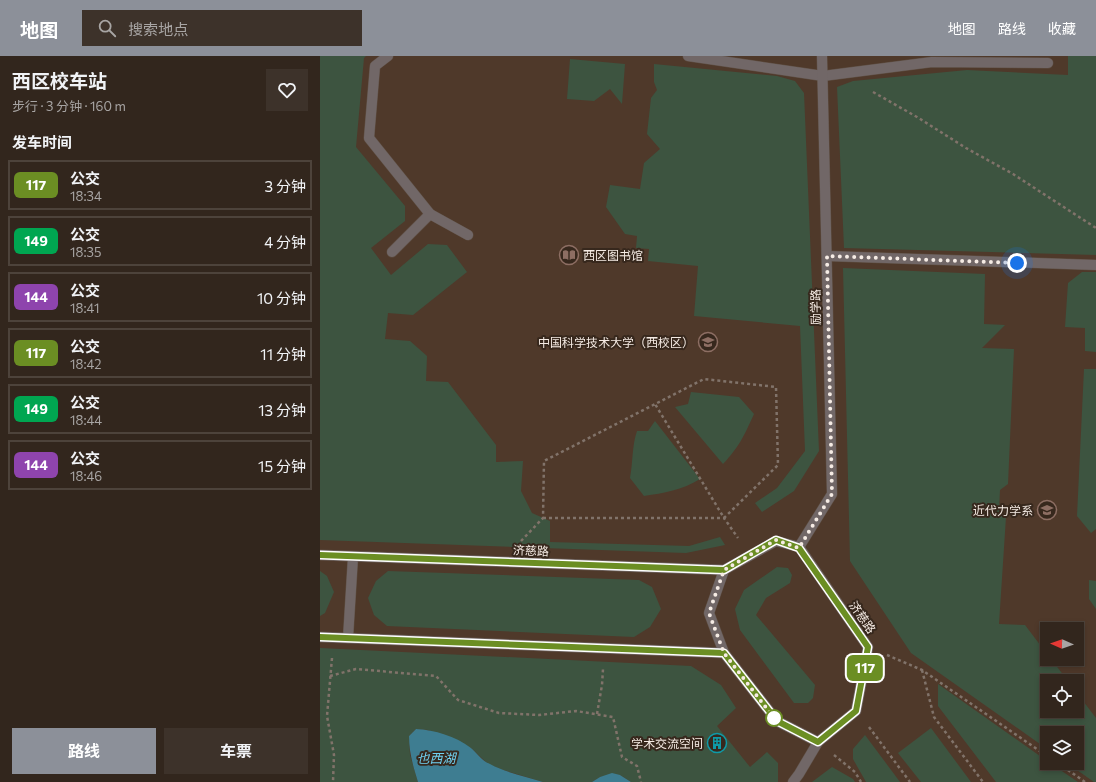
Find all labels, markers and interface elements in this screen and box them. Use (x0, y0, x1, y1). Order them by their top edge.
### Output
search box (82, 10, 362, 46)
icon: search (96, 17, 118, 39)
text: 地图 (20, 18, 58, 41)
text: 搜索地点 (128, 20, 188, 38)
text: 地图 (948, 20, 976, 37)
text: 路线 (998, 20, 1026, 37)
text: 收藏 (1048, 20, 1076, 37)
text: 西区校车站 (12, 69, 107, 92)
button: heart (266, 69, 308, 111)
text: 步行 · 3 分钟 · 160 m (12, 98, 126, 114)
text: 发车时间 (12, 133, 72, 151)
text: 公交 (70, 169, 100, 187)
text: 117 (26, 176, 46, 193)
text: 3 分钟 (265, 177, 306, 195)
text: 18:34 (70, 188, 102, 204)
text: 公交 (70, 225, 100, 243)
text: 149 (24, 232, 48, 249)
text: 4 分钟 (264, 233, 306, 251)
text: 18:35 (70, 244, 101, 260)
library icon: 西区图书馆 (558, 244, 580, 266)
place label: 西区图书馆 (583, 248, 643, 262)
your location (1007, 253, 1027, 273)
text: 公交 (70, 281, 100, 299)
text: 144 (24, 288, 48, 305)
text: 10 分钟 (257, 289, 306, 307)
street label: 励学路 (808, 289, 822, 325)
text: 18:41 (70, 300, 99, 316)
school or university icon: 中国科学技术大学（西校区） (697, 331, 719, 353)
place label: 中国科学技术大学（西校区） (538, 335, 694, 349)
text: 公交 (70, 337, 100, 355)
text: 117 (26, 344, 46, 361)
text: 11 分钟 (260, 345, 306, 363)
text: 18:42 (70, 356, 101, 372)
text: 公交 (70, 393, 100, 411)
text: 149 (24, 400, 48, 417)
text: 13 分钟 (258, 401, 306, 419)
text: 18:44 (70, 412, 102, 428)
text: 公交 (70, 449, 100, 467)
text: 144 (24, 456, 48, 473)
text: 15 分钟 (258, 457, 306, 475)
text: 18:46 (70, 468, 102, 484)
school or university icon: 近代力学系 (1036, 499, 1058, 521)
place label: 近代力学系 (973, 503, 1033, 517)
street label: 济慈路 (513, 542, 549, 558)
street label: 济慈路 (847, 598, 879, 636)
north arrow (1040, 622, 1084, 666)
map controls (1040, 622, 1084, 770)
line badge: 117 (842, 655, 888, 681)
text: 117 (855, 659, 875, 676)
button: locate (1040, 674, 1084, 718)
unlabelled marker (765, 709, 783, 727)
button: layers (1040, 726, 1084, 770)
button: 路线 (12, 728, 156, 774)
button: 车票 (164, 728, 308, 774)
building icon: 学术交流空间 (706, 732, 728, 754)
place label: 学术交流空间 (631, 736, 703, 750)
water label: 也西湖 (416, 750, 457, 766)

